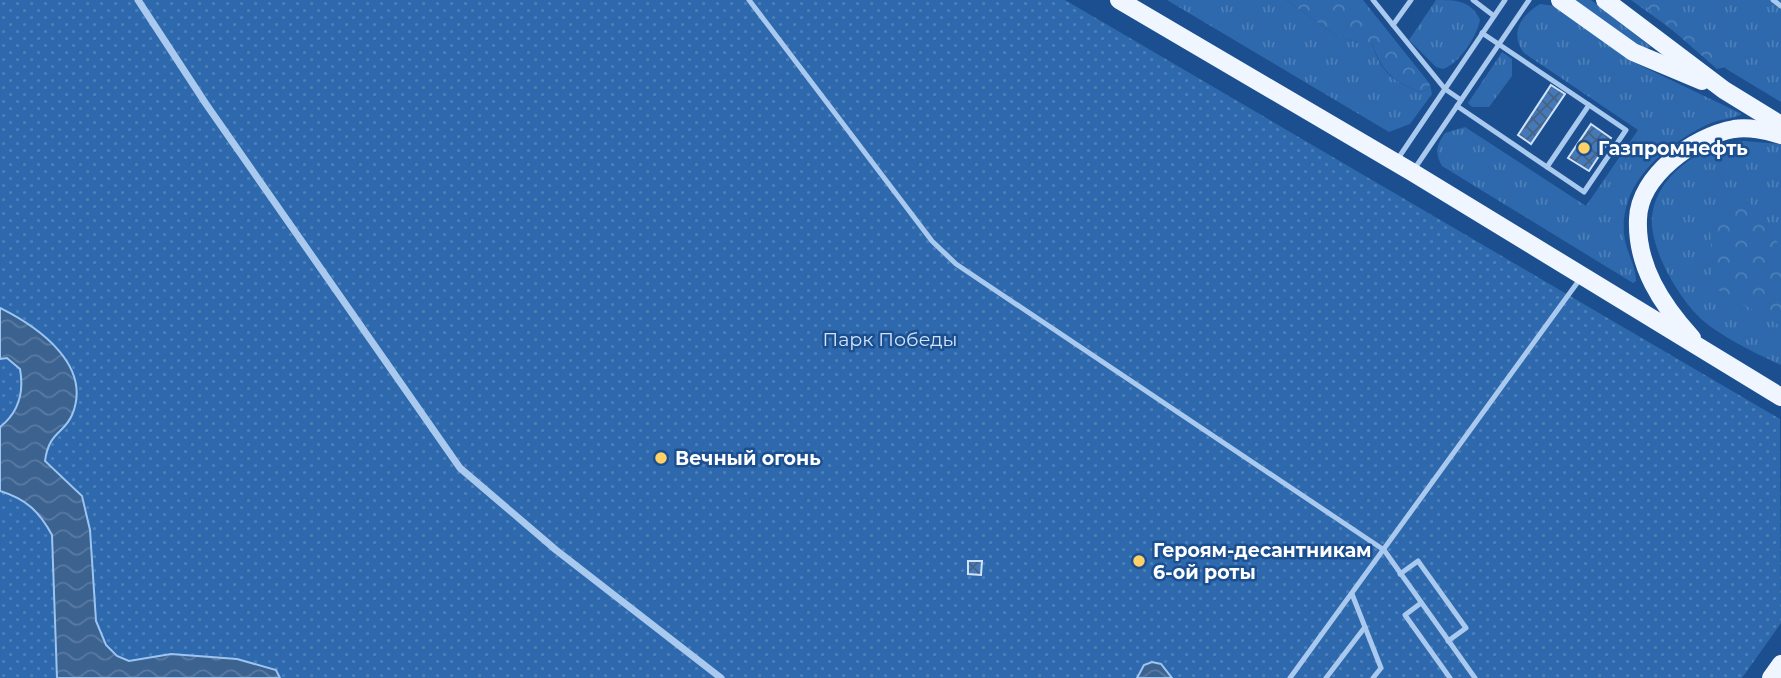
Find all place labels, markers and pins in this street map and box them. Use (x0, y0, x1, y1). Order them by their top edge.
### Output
place label: Газпромнефть (1598, 137, 1748, 160)
marker: Газпромнефть (1576, 140, 1592, 156)
place label: Вечный огонь (675, 447, 821, 470)
marker: Вечный огонь (653, 450, 669, 466)
place label: Героям-десантникам 6-ой роты (1153, 539, 1372, 584)
marker: Героям-десантникам 6-ой роты (1131, 553, 1147, 569)

